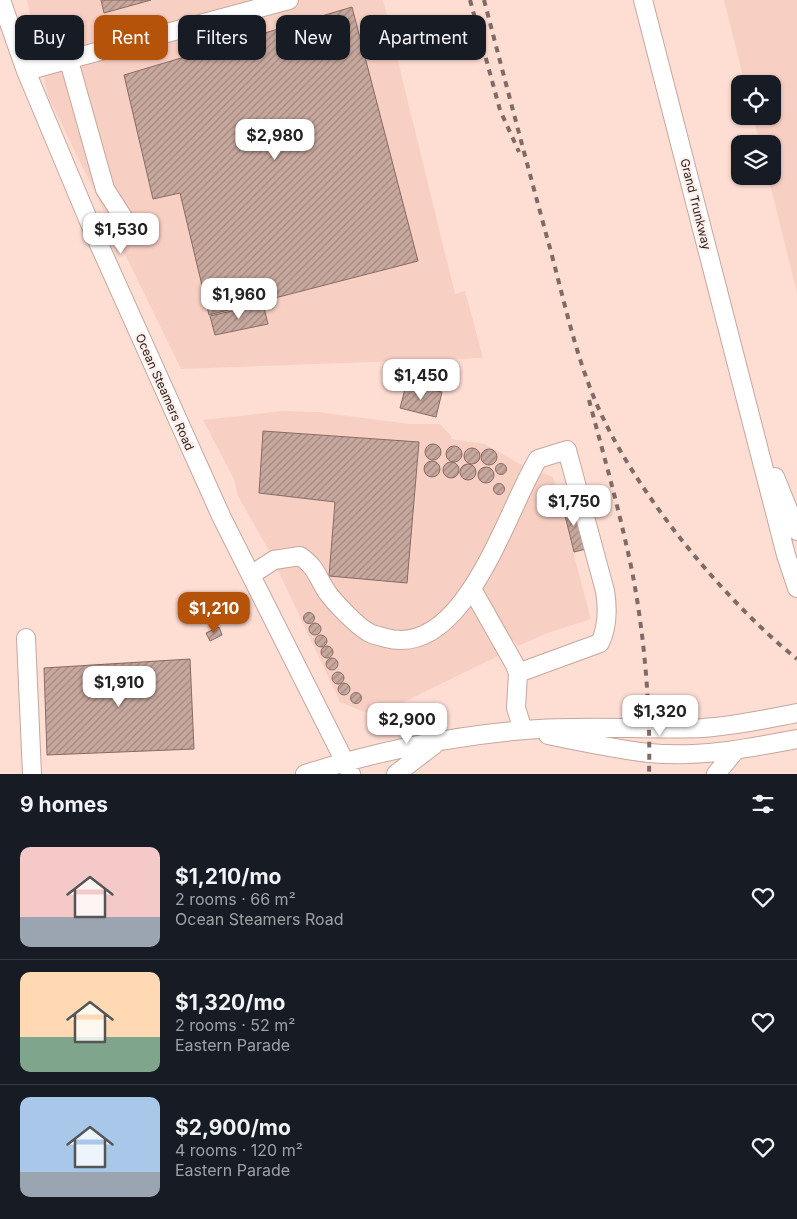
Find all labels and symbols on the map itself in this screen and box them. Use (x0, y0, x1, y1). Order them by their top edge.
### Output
pin: $2,980 (234, 119, 316, 161)
street label: Grand Trunkway (677, 157, 715, 251)
pin: $1,530 (80, 212, 162, 255)
pin: $1,960 (198, 278, 280, 320)
street label: Ocean Steamers Road (132, 331, 198, 453)
pin: $1,450 (380, 358, 462, 401)
pin: $1,750 (533, 484, 615, 527)
pin: $1,210 (173, 592, 255, 634)
pin: $1,910 (78, 666, 160, 708)
pin: $1,320 (619, 694, 701, 737)
pin: $2,900 (366, 702, 448, 745)

